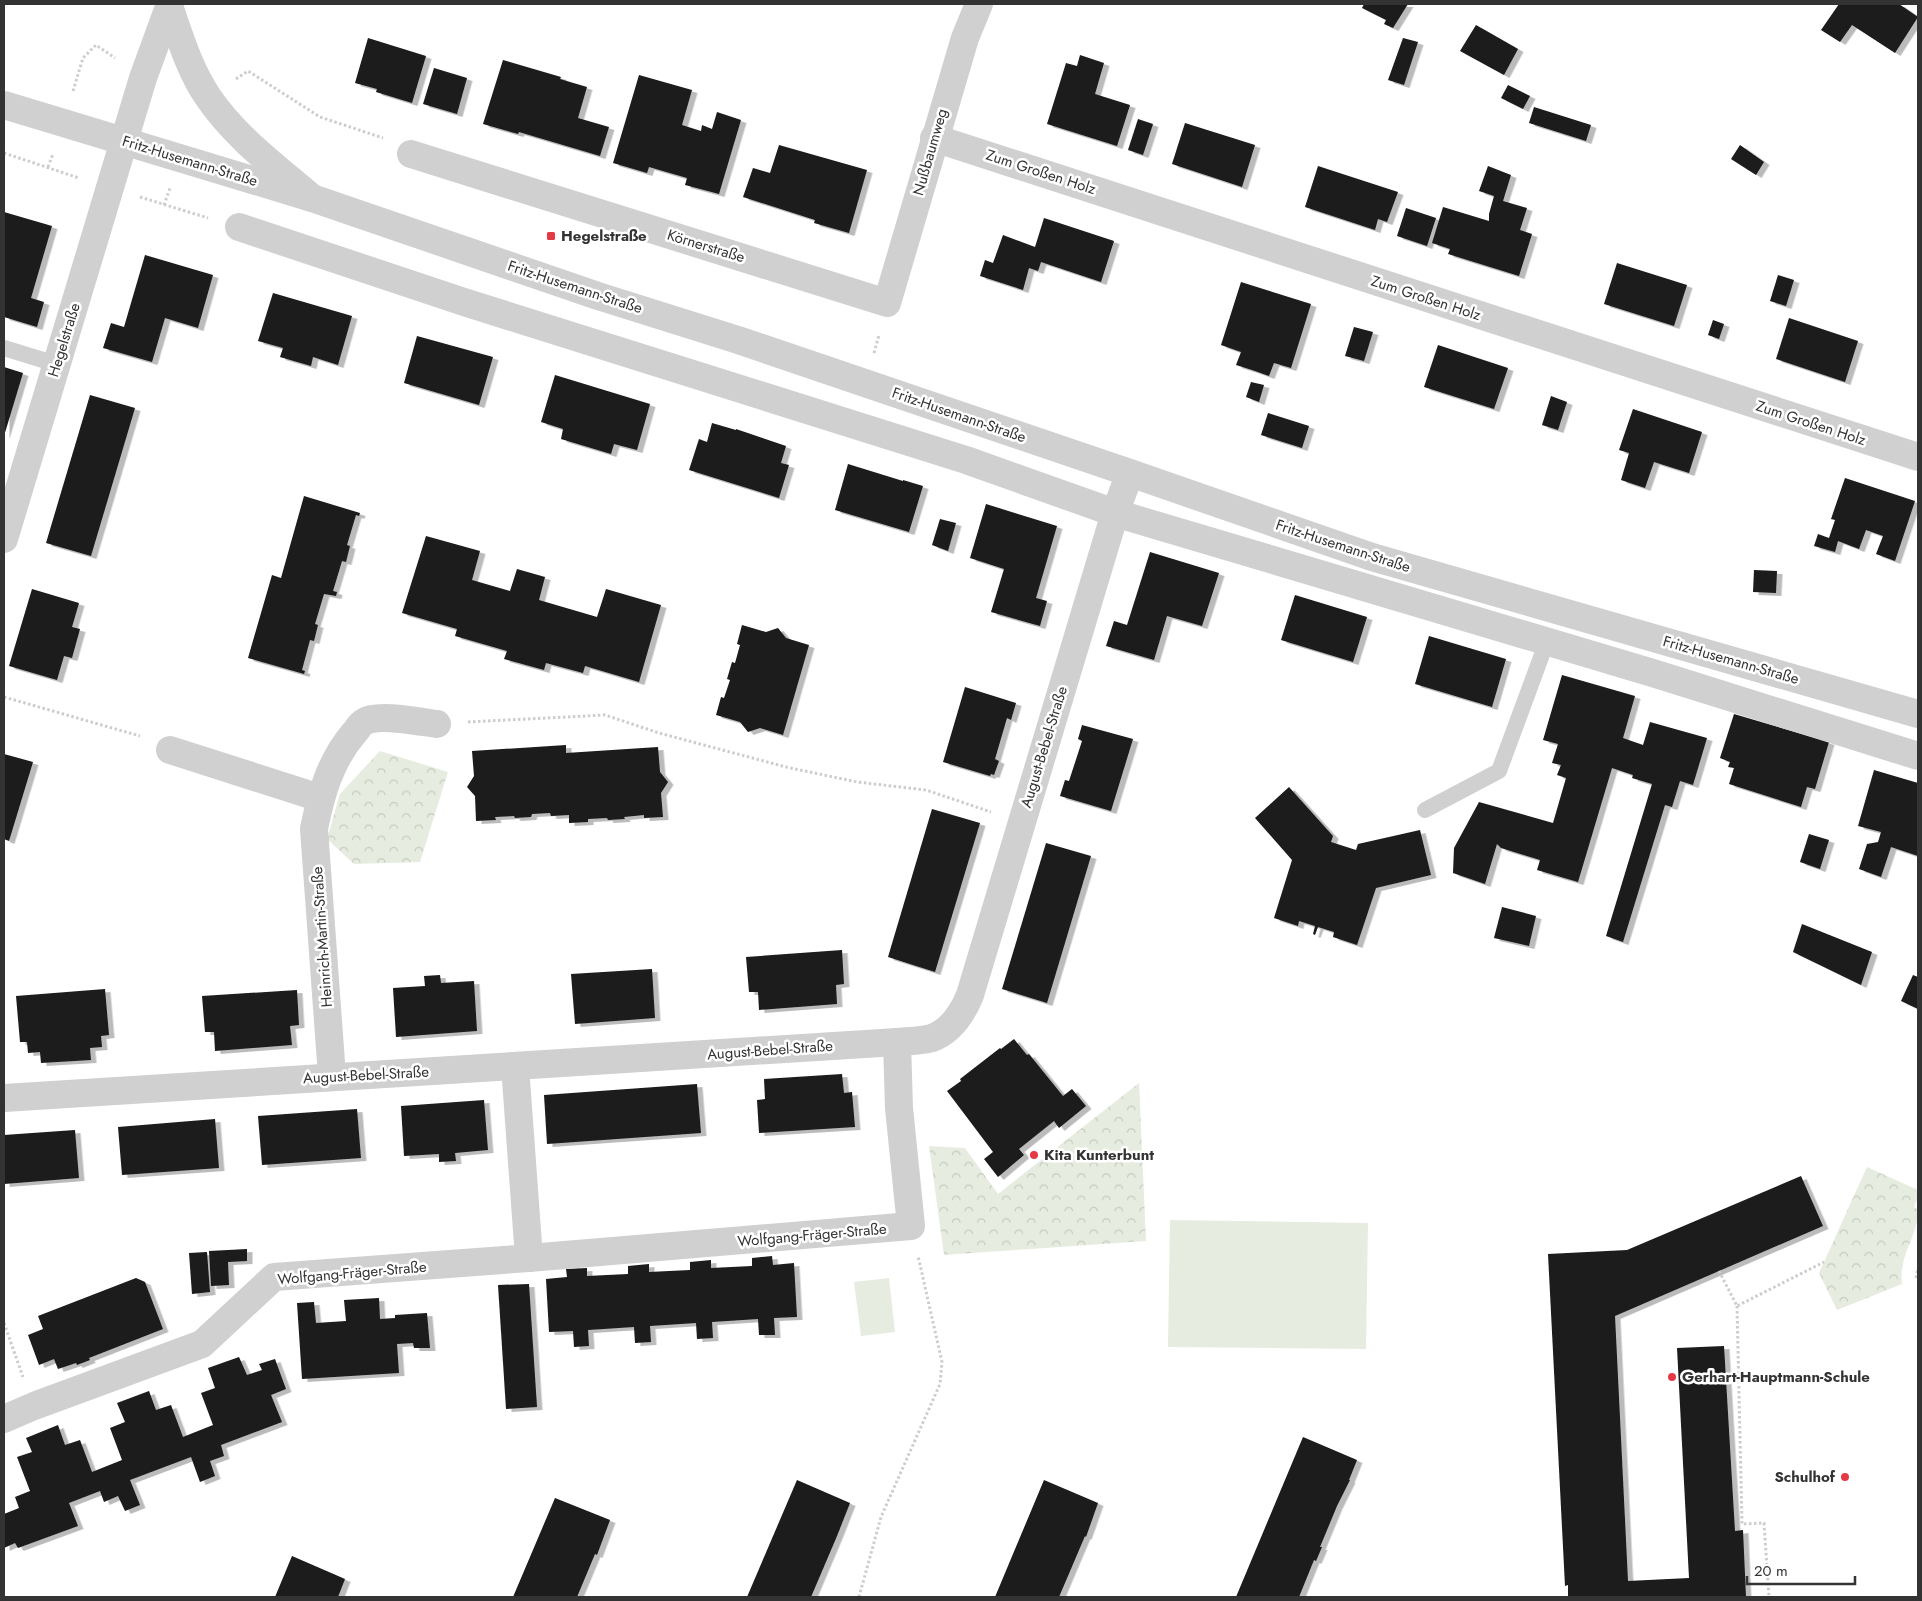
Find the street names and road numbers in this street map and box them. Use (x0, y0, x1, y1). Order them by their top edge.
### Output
street label: Nußbaumweg (907, 106, 953, 198)
street label: Fritz-Husemann-Straße (120, 130, 261, 192)
street label: Zum Großen Holz (983, 144, 1099, 200)
street label: Körnerstraße (664, 224, 748, 268)
street label: Fritz-Husemann-Straße (505, 255, 645, 319)
street label: Zum Großen Holz (1368, 270, 1484, 326)
street label: Hegelstraße (42, 300, 86, 380)
street label: Fritz-Husemann-Straße (889, 382, 1029, 448)
street label: Zum Großen Holz (1753, 395, 1869, 451)
street label: Fritz-Husemann-Straße (1273, 514, 1413, 578)
street label: Fritz-Husemann-Straße (1660, 630, 1802, 690)
street label: August-Bebel-Straße (1015, 683, 1073, 810)
street label: Heinrich-Martin-Straße (306, 866, 338, 1008)
street label: August-Bebel-Straße (706, 1035, 834, 1065)
street label: August-Bebel-Straße (302, 1061, 430, 1089)
street label: Wolfgang-Fräger-Straße (737, 1218, 888, 1252)
street label: Wolfgang-Fräger-Straße (277, 1256, 428, 1290)

